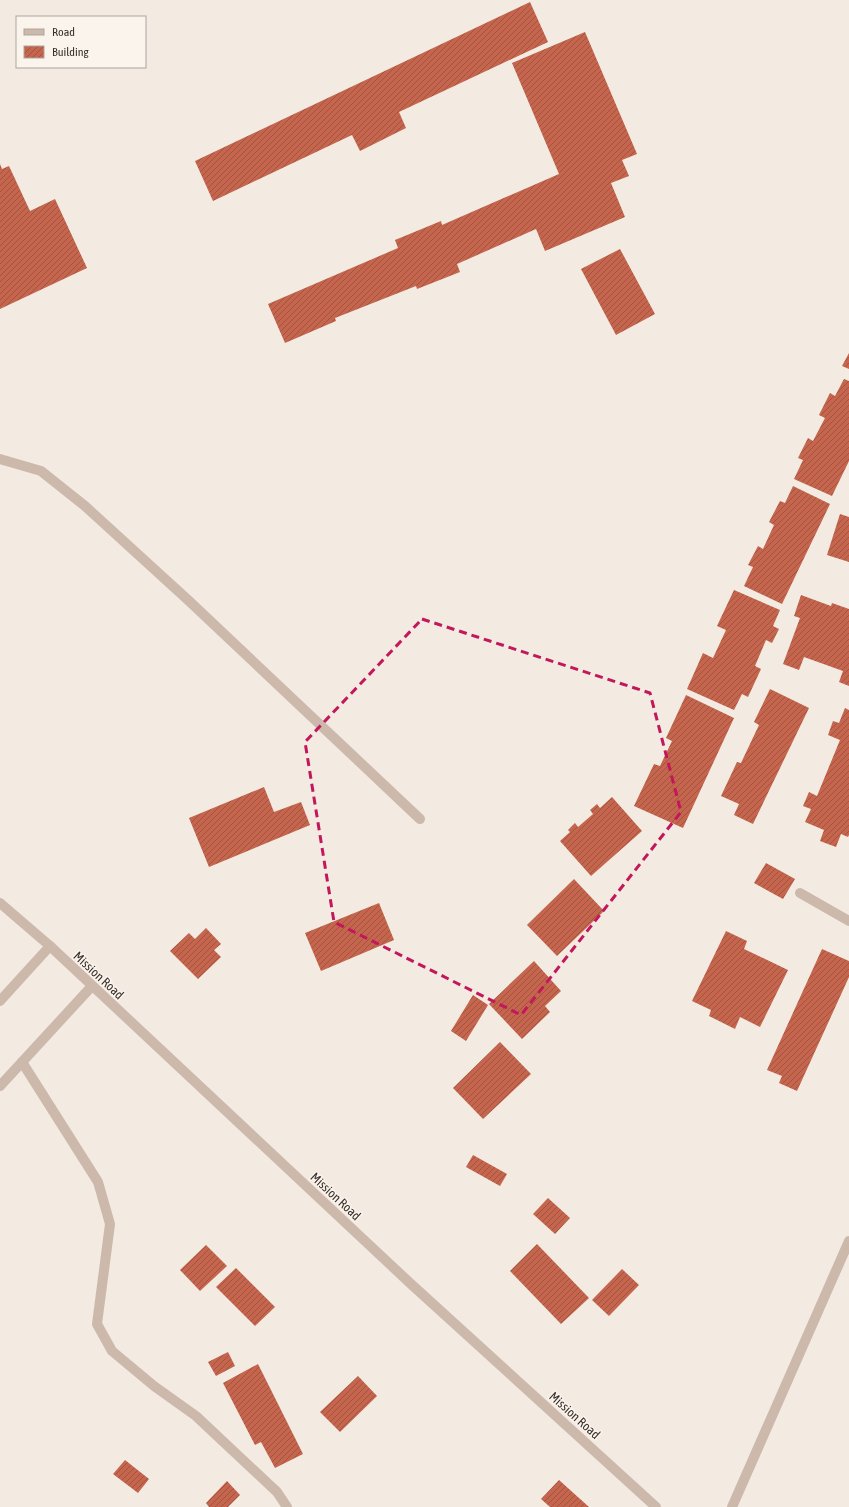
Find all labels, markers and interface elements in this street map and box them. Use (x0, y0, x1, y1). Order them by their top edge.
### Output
legend (16, 16, 146, 68)
text: Road (52, 25, 75, 39)
text: Building (52, 45, 90, 59)
street label: Mission Road (71, 948, 127, 1002)
street label: Mission Road (308, 1169, 364, 1223)
street label: Mission Road (546, 1389, 603, 1442)

